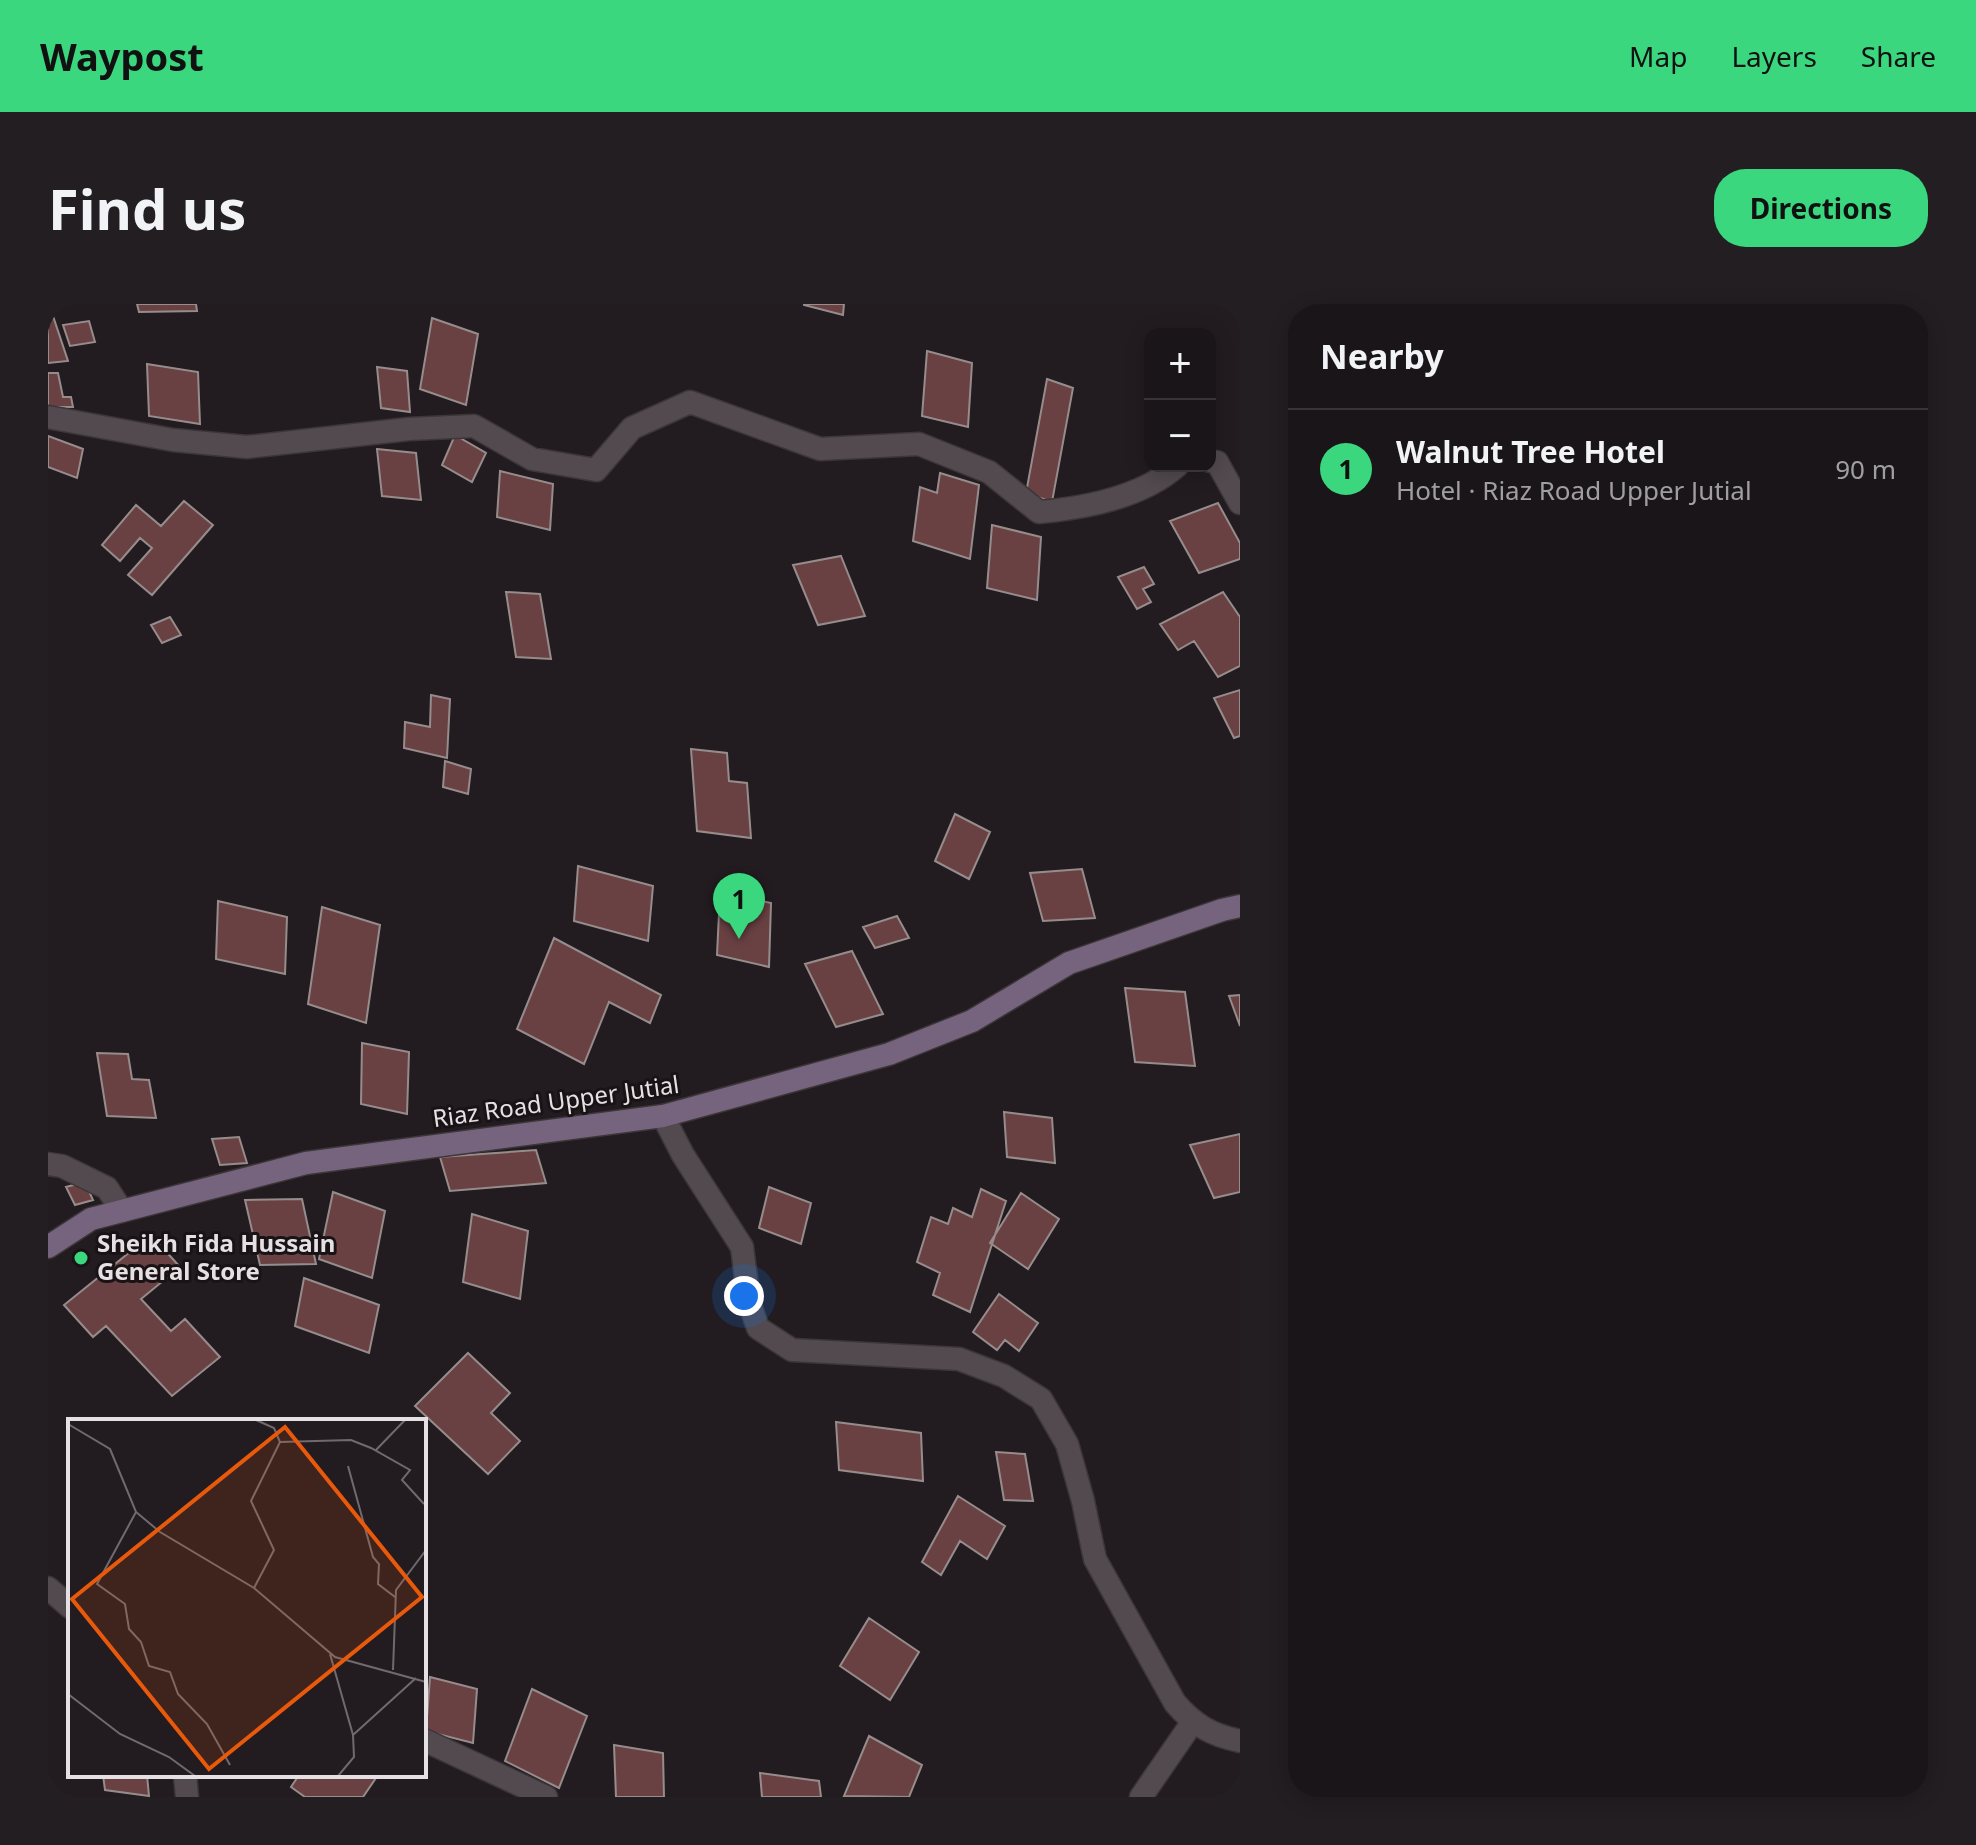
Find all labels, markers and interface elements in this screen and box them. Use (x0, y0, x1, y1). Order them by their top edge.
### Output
text: Waypost (40, 30, 204, 82)
text: Map (1629, 37, 1687, 75)
text: Layers (1731, 37, 1817, 75)
text: Share (1861, 37, 1936, 75)
button: Directions (1714, 169, 1928, 247)
text: Find us (48, 170, 246, 246)
map controls (1144, 328, 1216, 472)
button: + (1144, 328, 1216, 400)
text: Nearby (1320, 333, 1444, 379)
button: − (1144, 400, 1216, 472)
text: Walnut Tree Hotel (1396, 431, 1665, 472)
text: 1 (1339, 451, 1353, 487)
text: 90 m (1835, 451, 1896, 487)
text: Hotel · Riaz Road Upper Jutial (1396, 472, 1752, 508)
pin: 1 (713, 873, 765, 939)
street label: Riaz Road Upper Jutial (430, 1067, 681, 1134)
place label: Sheikh Fida Hussain General Store (97, 1226, 335, 1287)
marker: Sheikh Fida Hussain General Store (72, 1249, 90, 1267)
your location (724, 1276, 764, 1316)
inset map (68, 1419, 426, 1777)

